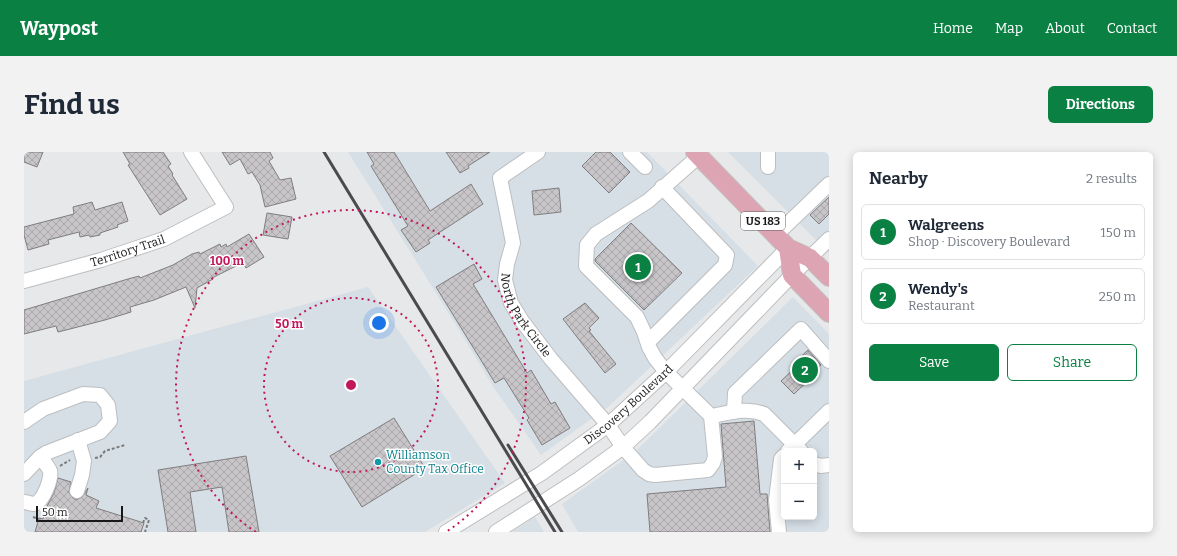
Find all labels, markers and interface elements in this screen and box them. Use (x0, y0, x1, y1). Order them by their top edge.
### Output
text: Waypost (20, 17, 98, 40)
text: Home (933, 20, 973, 37)
text: Map (995, 20, 1023, 37)
text: About (1045, 20, 1085, 37)
text: Contact (1107, 20, 1157, 37)
button: Directions (1048, 86, 1153, 123)
text: Find us (24, 88, 120, 121)
text: Nearby (869, 168, 928, 189)
text: 2 results (1086, 171, 1137, 186)
road number: US 183 (741, 212, 785, 230)
text: Walgreens (908, 216, 984, 234)
text: 1 (880, 225, 886, 240)
text: 150 m (1100, 225, 1136, 240)
street label: Territory Trail (89, 232, 167, 270)
text: Shop · Discovery Boulevard (908, 234, 1070, 249)
pin: 1 (625, 252, 651, 282)
text: 100 m (210, 254, 245, 268)
street label: North Park Circle (498, 272, 554, 360)
text: Wendy's (908, 280, 968, 298)
text: 2 (879, 289, 887, 304)
text: 250 m (1099, 289, 1136, 304)
text: Restaurant (908, 298, 975, 313)
your location (369, 313, 389, 333)
text: 50 m (275, 317, 303, 331)
button: Save (869, 344, 999, 381)
button: Share (1007, 344, 1137, 381)
pin: 2 (792, 355, 818, 385)
street label: Discovery Boulevard (581, 362, 676, 447)
centre of rings (344, 378, 358, 392)
place label: Williamson County Tax Office (386, 448, 484, 476)
map controls (781, 448, 817, 520)
button: + (781, 448, 817, 484)
marker: Williamson County Tax Office (373, 457, 383, 467)
button: − (781, 484, 817, 520)
scale bar (36, 504, 123, 523)
text: 50 m (42, 506, 68, 519)

